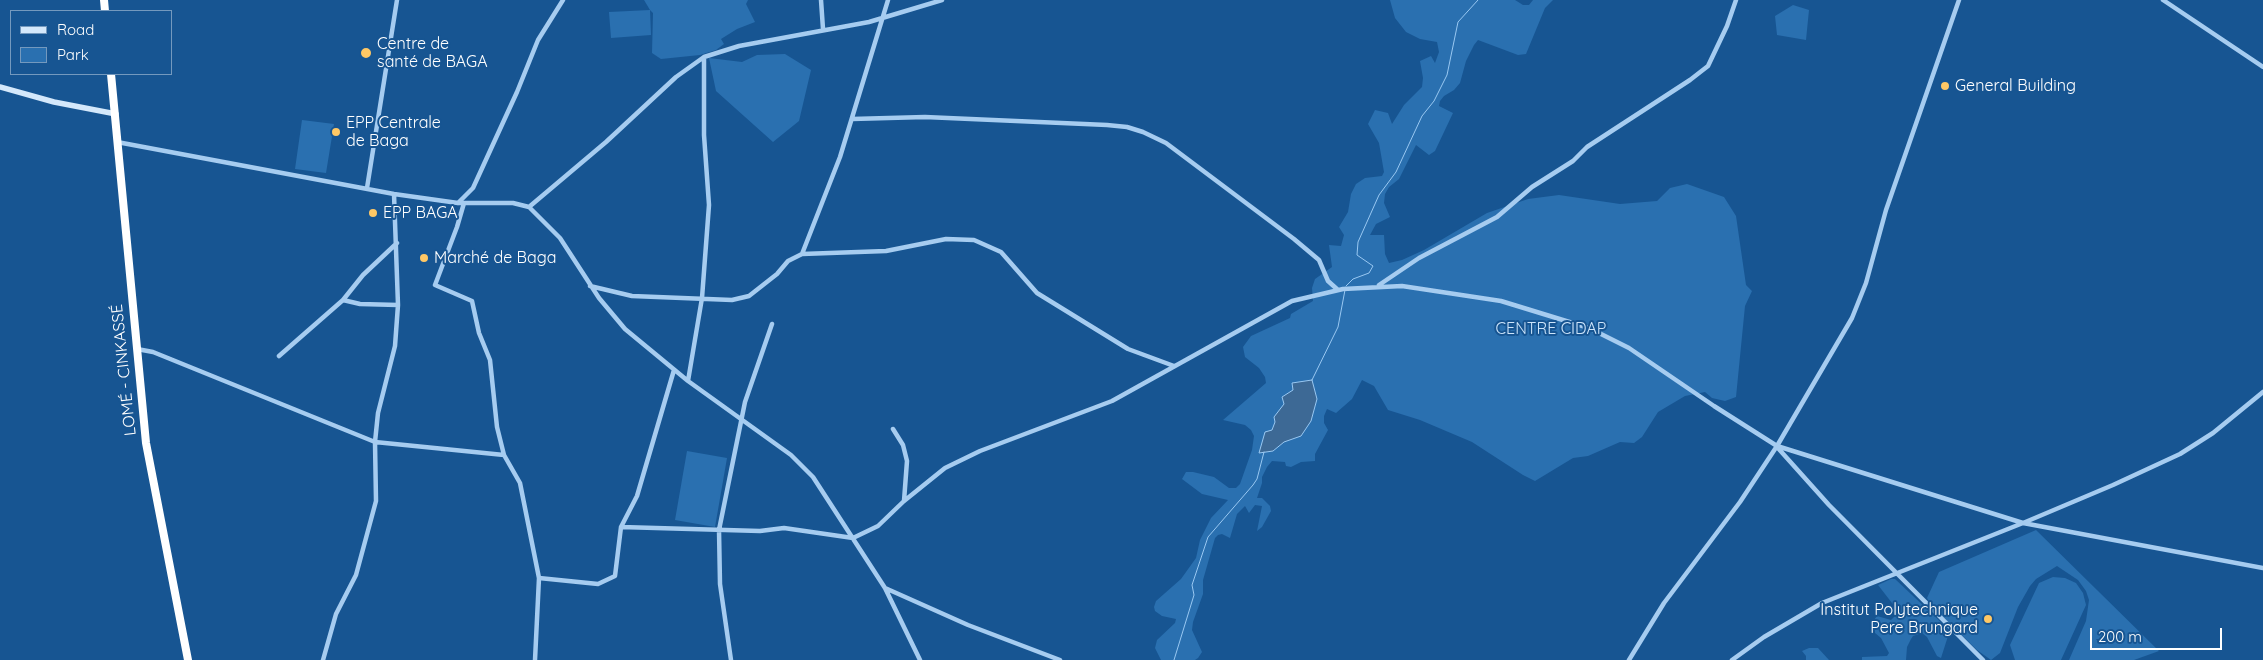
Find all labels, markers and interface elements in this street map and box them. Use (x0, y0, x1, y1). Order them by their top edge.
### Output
legend (10, 10, 172, 75)
text: Road (57, 20, 94, 39)
place label: Centre de santé de BAGA (377, 34, 488, 72)
text: Park (57, 45, 89, 64)
marker: Centre de santé de BAGA (359, 46, 373, 60)
place label: General Building (1955, 76, 2076, 96)
marker: General Building (1939, 80, 1951, 92)
place label: EPP Centrale de Baga (346, 113, 441, 151)
marker: EPP Centrale de Baga (330, 126, 342, 138)
place label: EPP BAGA (383, 203, 458, 223)
marker: EPP BAGA (367, 207, 379, 219)
place label: Marché de Baga (434, 248, 556, 268)
marker: Marché de Baga (418, 252, 430, 264)
street label: LOMÉ - CINKASSÉ (108, 303, 140, 437)
park label: CENTRE CIDAP (1496, 319, 1606, 339)
place label: Institut Polytechnique Pere Brungard (1820, 600, 1978, 638)
marker: Institut Polytechnique Pere Brungard (1982, 613, 1994, 625)
scale bar (2093, 618, 2226, 650)
text: 200 m (2098, 627, 2142, 646)

